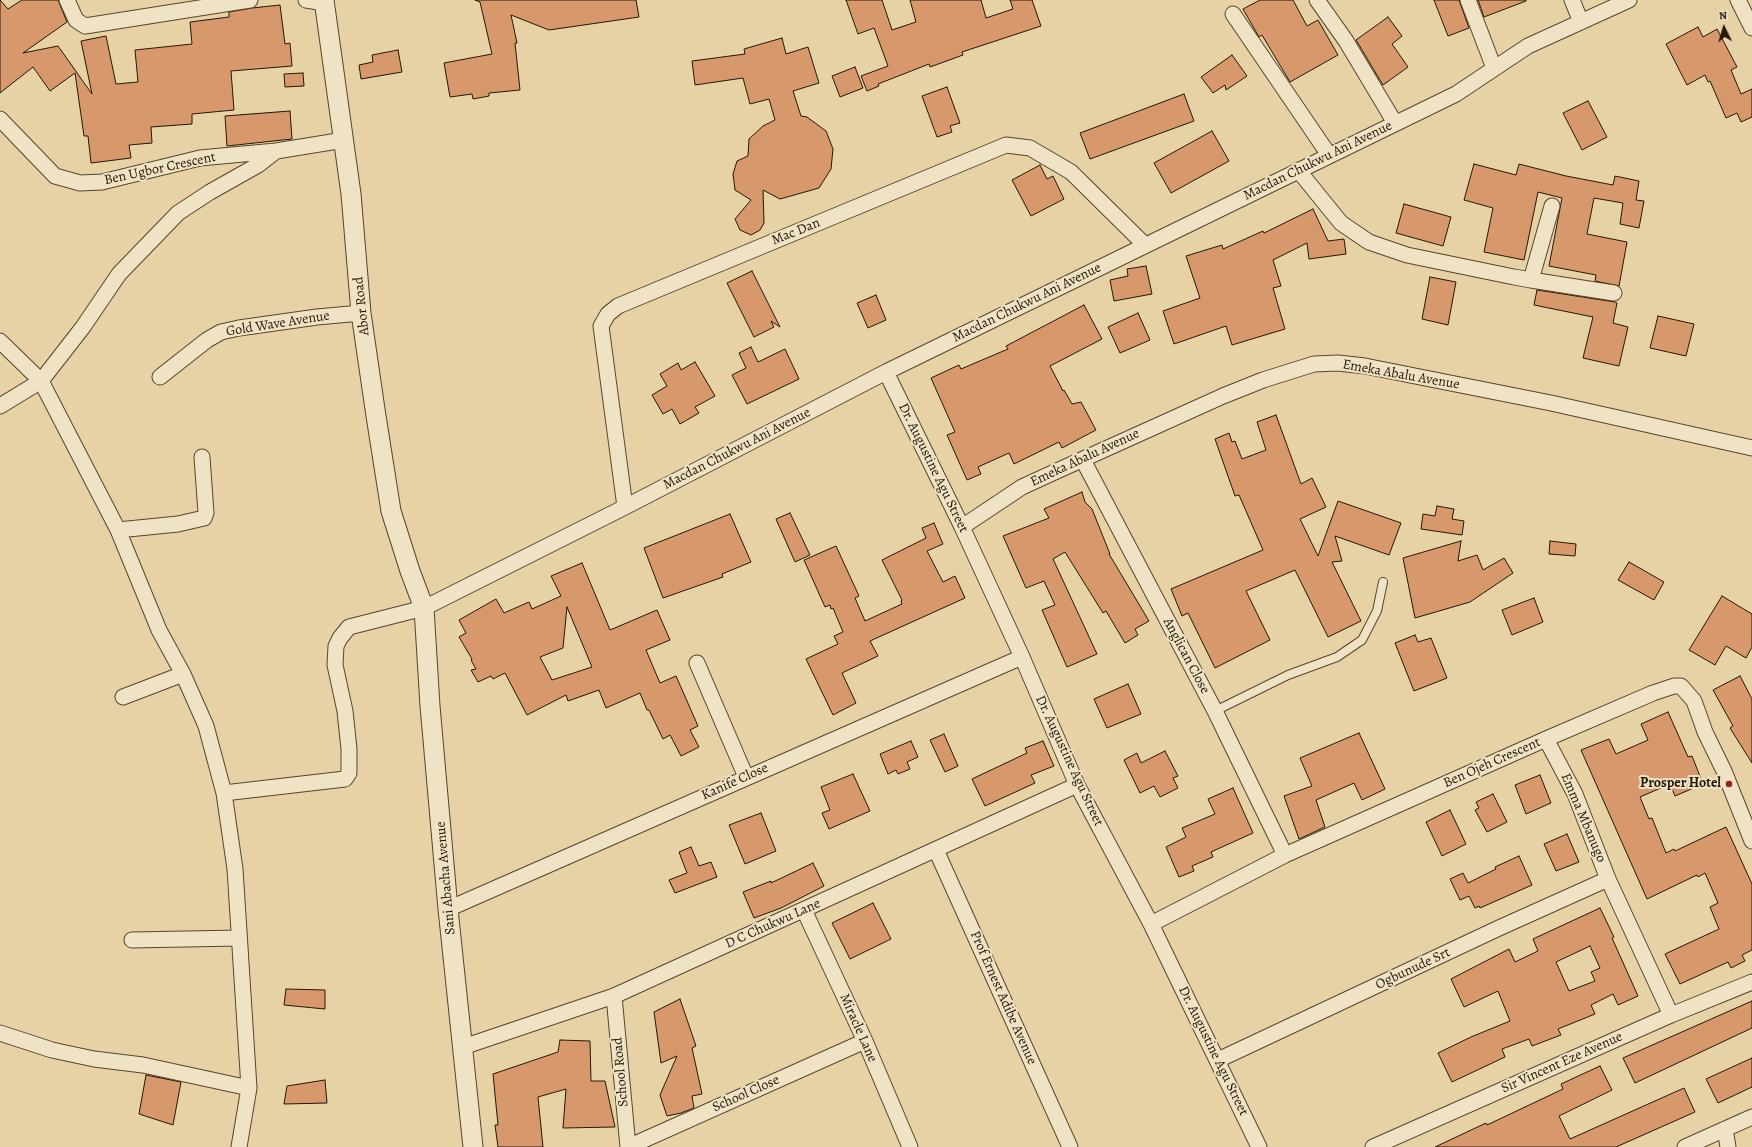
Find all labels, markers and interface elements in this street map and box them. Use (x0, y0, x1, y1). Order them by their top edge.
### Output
north arrow (1704, 8, 1744, 48)
text: N (1718, 8, 1728, 23)
street label: Macdan Chukwu Ani Avenue (1241, 118, 1395, 204)
street label: Ben Ugbor Crescent (103, 149, 217, 189)
street label: Mac Dan (769, 215, 823, 249)
street label: Macdan Chukwu Ani Avenue (950, 260, 1104, 346)
street label: Abor Road (351, 276, 373, 336)
street label: Gold Wave Avenue (225, 308, 331, 340)
street label: Emeka Abalu Avenue (1341, 356, 1461, 394)
street label: Dr. Augustine Agu Street (894, 400, 972, 536)
street label: Macdan Chukwu Ani Avenue (660, 404, 814, 494)
street label: Emeka Abalu Avenue (1028, 425, 1142, 491)
street label: Anglican Close (1159, 615, 1213, 697)
street label: Dr. Augustine Agu Street (1031, 693, 1107, 829)
street label: Ben Ojeh Crescent (1441, 734, 1543, 792)
street label: Kanife Close (699, 760, 771, 804)
street label: Emma Mbanugo (1557, 771, 1609, 865)
place label: Prosper Hotel (1640, 776, 1721, 792)
marker: Prosper Hotel (1724, 779, 1734, 789)
street label: Sani Abacha Avenue (433, 820, 459, 936)
street label: D C Chukwu Lane (723, 895, 823, 953)
street label: Prof Ernest Adibe Avenue (966, 929, 1040, 1067)
street label: Ogbunude Srt (1373, 944, 1453, 994)
street label: Dr. Augustine Agu Street (1174, 983, 1252, 1119)
street label: Miracle Lane (835, 991, 881, 1065)
street label: Sir Vincent Eze Avenue (1499, 1029, 1625, 1097)
street label: School Road (610, 1036, 632, 1108)
street label: School Close (710, 1072, 782, 1116)

